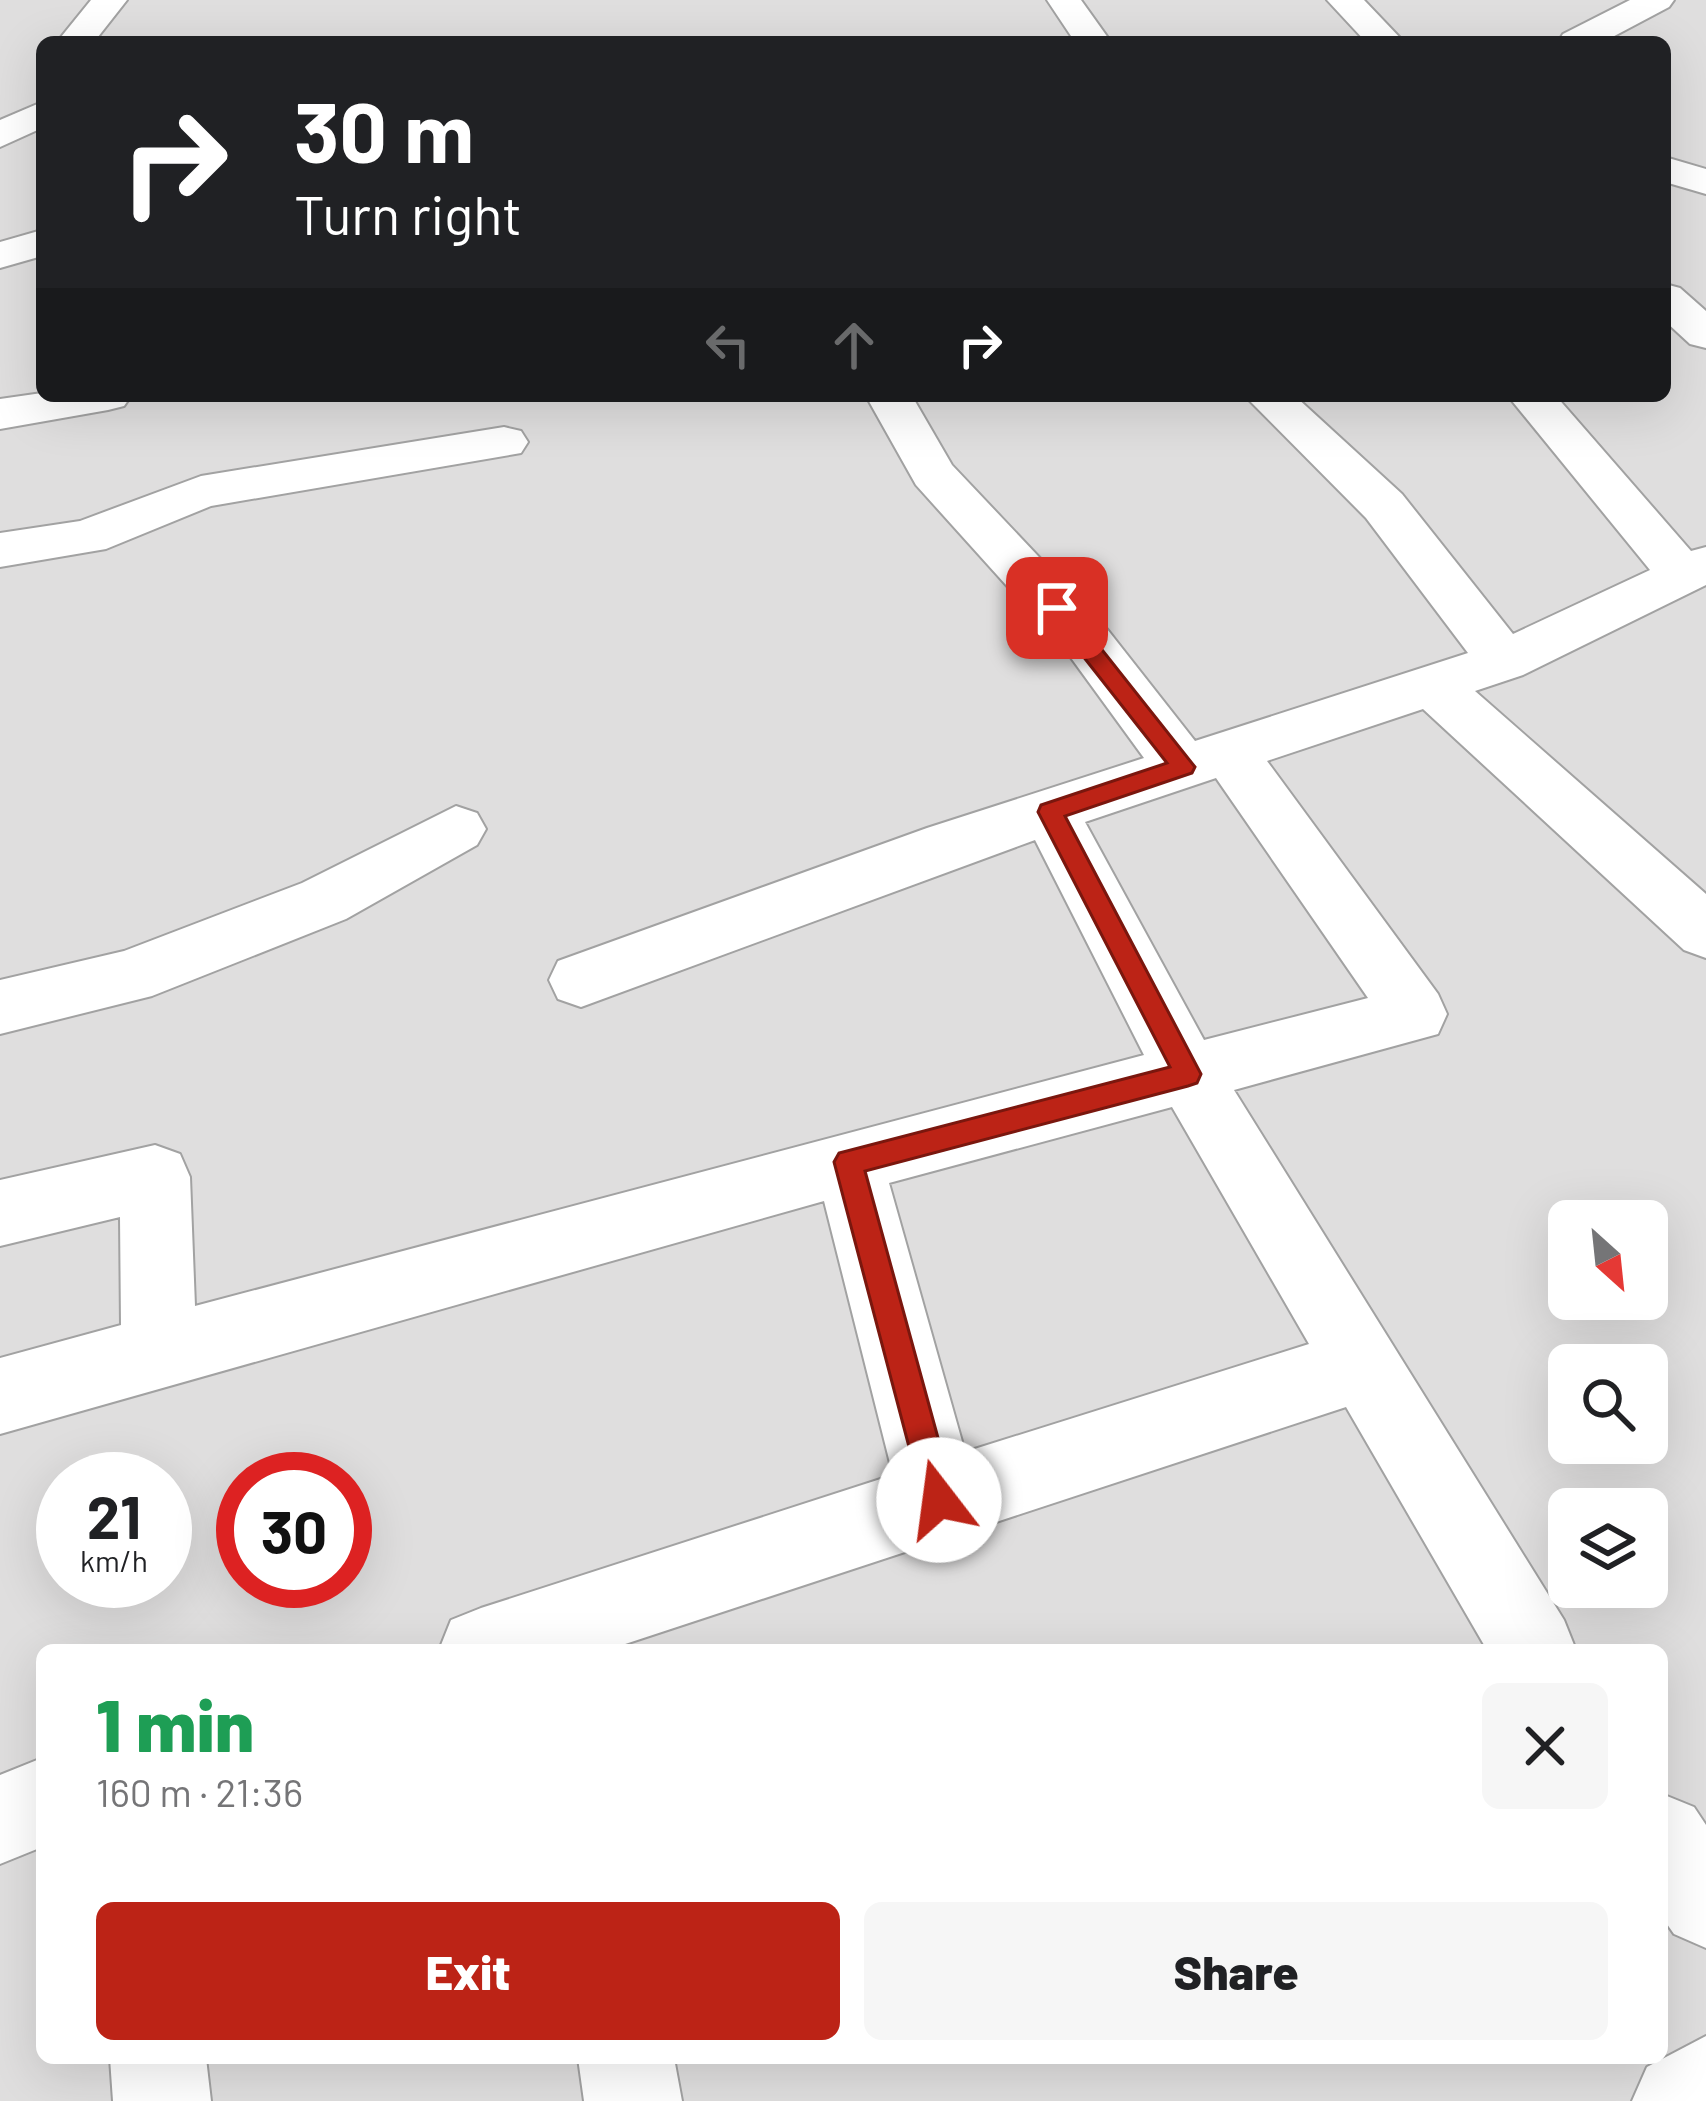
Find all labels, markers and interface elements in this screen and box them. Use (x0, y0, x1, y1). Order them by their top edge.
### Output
text: 30 m (294, 79, 474, 180)
icon: right (96, 84, 252, 240)
text: Turn right (294, 181, 522, 246)
icon: left (695, 312, 761, 378)
icon: ahead (821, 312, 887, 378)
icon: right (947, 312, 1013, 378)
pin (1006, 557, 1108, 659)
icon: arrive (1024, 575, 1090, 641)
north arrow (1548, 1200, 1668, 1320)
map controls (1548, 1200, 1668, 1608)
button: search (1548, 1344, 1668, 1464)
position arrow (876, 1437, 1002, 1563)
speed limit sign: 30 (216, 1452, 372, 1608)
text: 21 (87, 1479, 141, 1551)
button: layers (1548, 1488, 1668, 1608)
text: km/h (80, 1542, 148, 1578)
text: 1 min (96, 1680, 254, 1766)
button: close (1482, 1683, 1608, 1809)
text: 160 m · 21:36 (96, 1768, 303, 1815)
button: Exit (96, 1902, 840, 2040)
button: Share (864, 1902, 1608, 2040)

